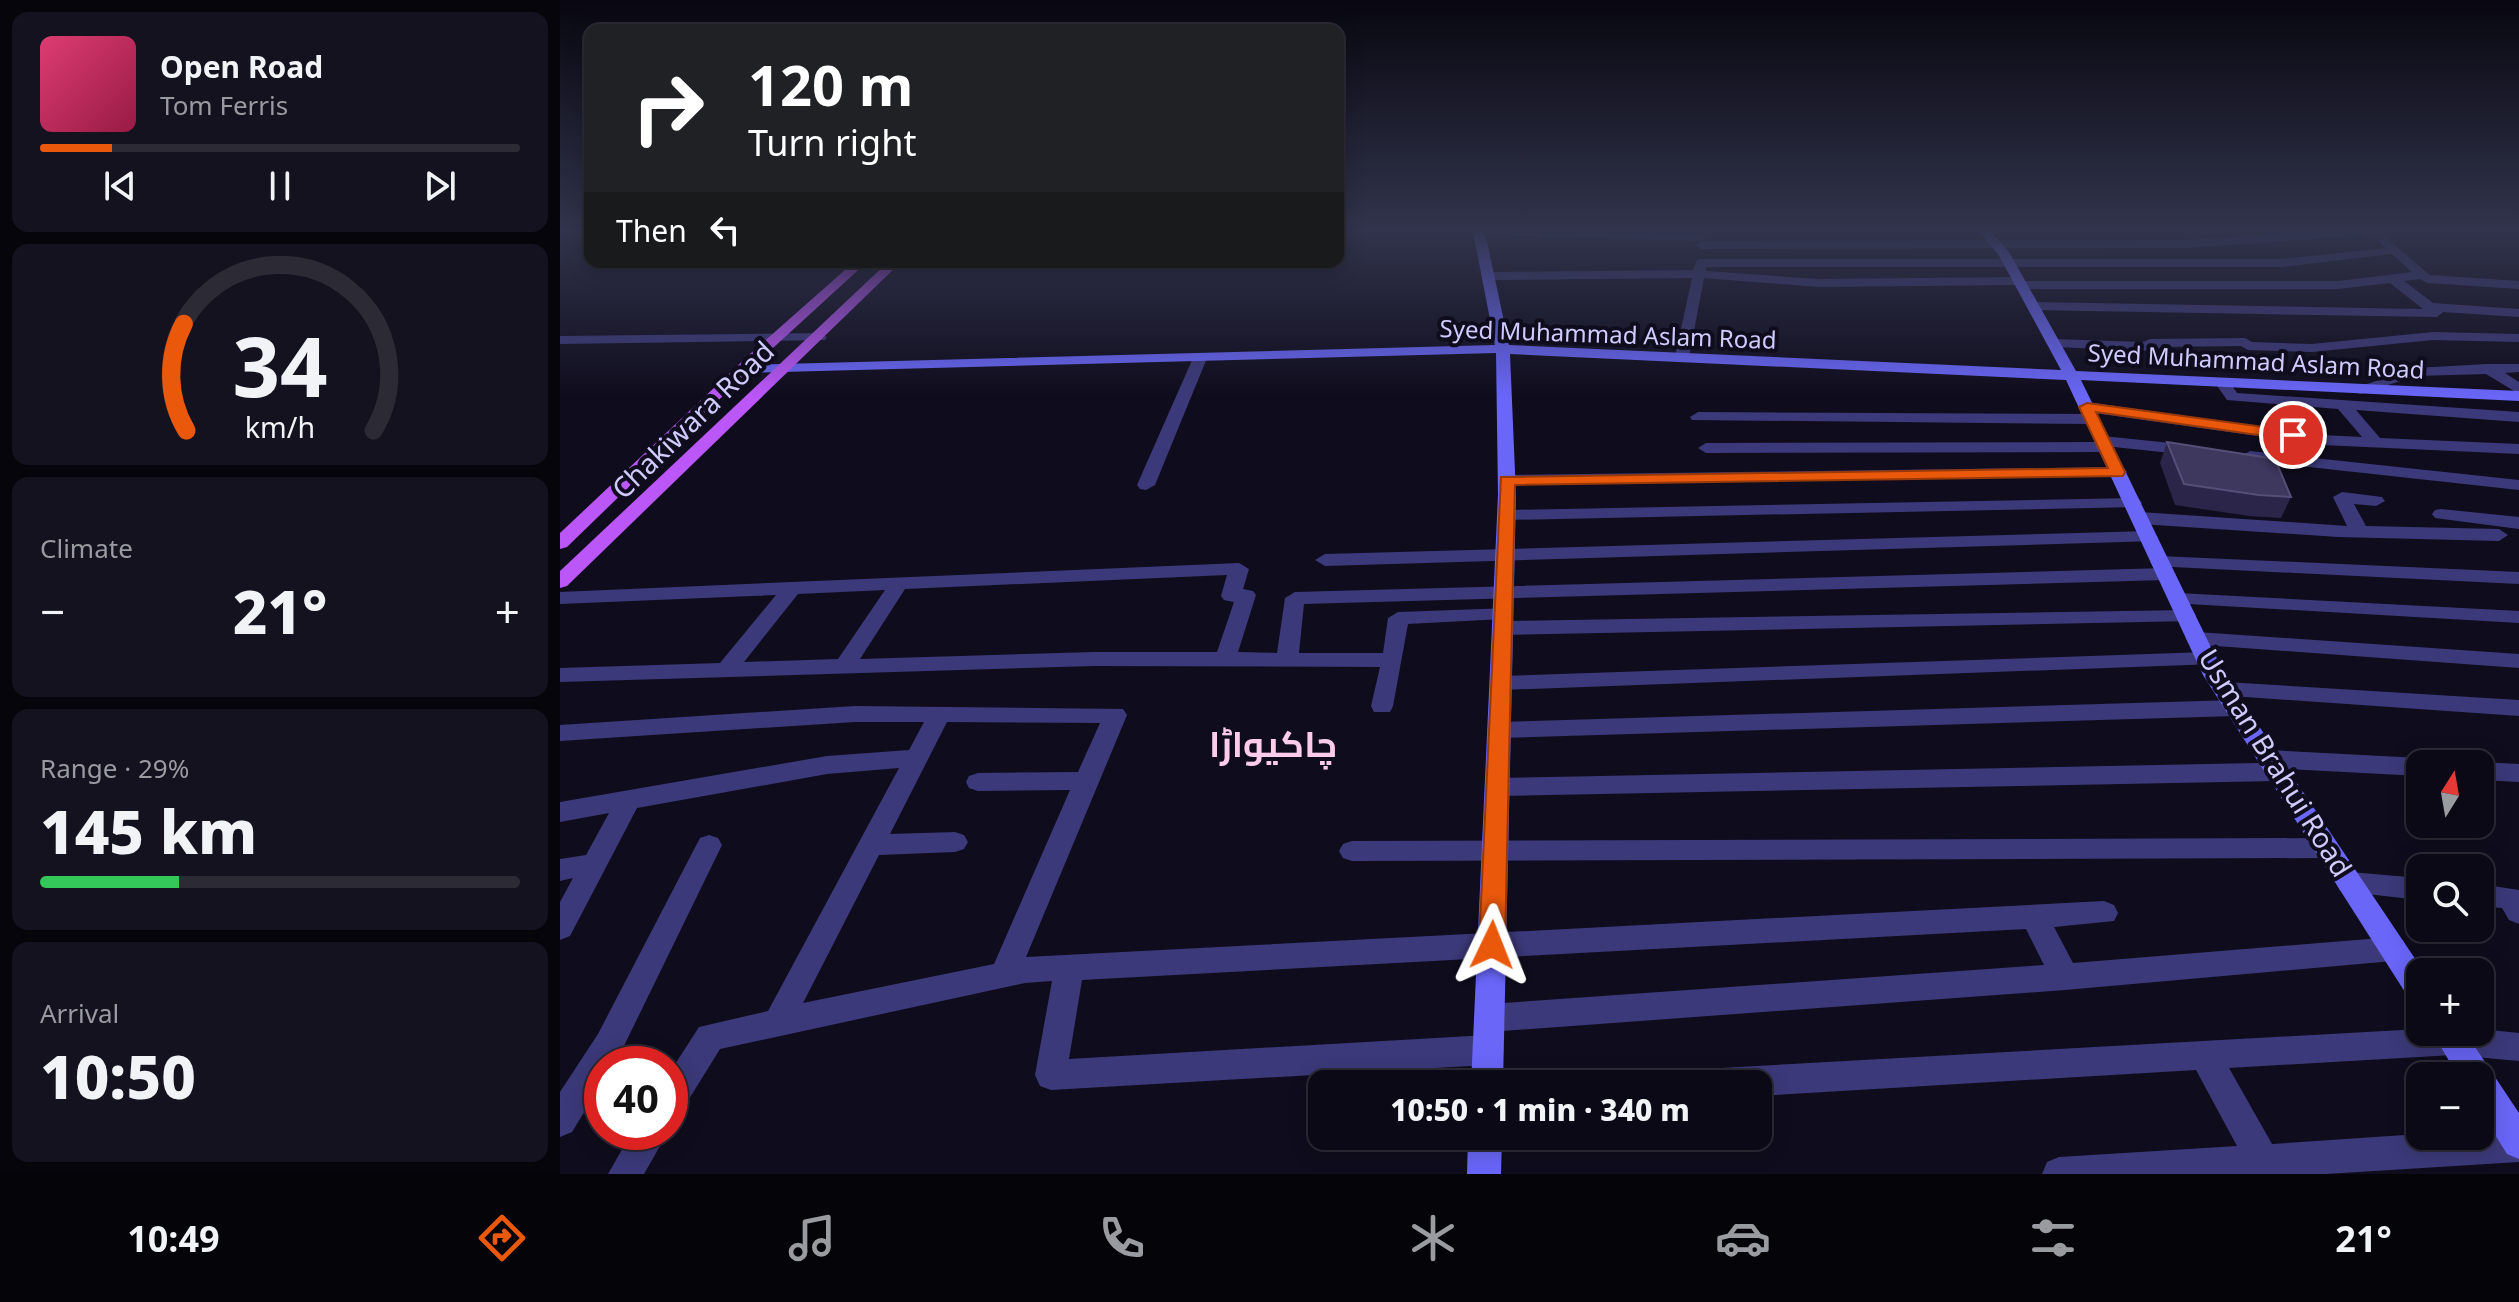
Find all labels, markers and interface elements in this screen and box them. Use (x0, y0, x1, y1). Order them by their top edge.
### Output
text: Open Road (160, 46, 323, 87)
text: 120 m (748, 46, 913, 122)
icon: right (616, 56, 720, 160)
text: Tom Ferris (160, 87, 288, 123)
text: Turn right (748, 118, 916, 167)
icon: previous (98, 164, 142, 208)
icon: pause (258, 164, 302, 208)
icon: next (418, 164, 462, 208)
icon: left (703, 208, 747, 252)
text: Then (616, 210, 687, 251)
text: 34 (232, 307, 328, 420)
street label: Syed Muhammad Aslam Road (1439, 311, 1777, 356)
street label: Chakiwara Road (603, 332, 782, 507)
street label: Syed Muhammad Aslam Road (2087, 335, 2425, 386)
pin (2259, 401, 2327, 469)
text: km/h (245, 407, 315, 446)
icon: arrive (2271, 413, 2315, 457)
text: Climate (40, 530, 133, 566)
text: 21° (233, 570, 327, 652)
text: − (40, 581, 65, 641)
text: + (495, 581, 520, 641)
street label: Usman Brahui Road (2190, 641, 2361, 883)
district label: چاکیواڑا (1209, 719, 1337, 770)
text: Range · 29% (40, 750, 189, 786)
north arrow (2406, 750, 2494, 838)
map controls (2406, 750, 2494, 1150)
text: 145 km (40, 790, 257, 872)
button: search (2406, 854, 2494, 942)
position arrow (1450, 903, 1534, 987)
button: + (2406, 958, 2494, 1046)
text: Arrival (40, 995, 119, 1031)
text: 10:50 (40, 1035, 196, 1117)
speed limit sign: 40 (584, 1046, 688, 1150)
button: − (2406, 1062, 2494, 1150)
text: 10:50 · 1 min · 340 m (1390, 1089, 1690, 1130)
icon: directions (474, 1210, 530, 1266)
icon: music (784, 1210, 840, 1266)
icon: phone (1094, 1210, 1150, 1266)
icon: climate (1405, 1210, 1461, 1266)
icon: car (1715, 1210, 1771, 1266)
icon: filters (2025, 1210, 2081, 1266)
text: 10:49 (127, 1214, 220, 1263)
text: 21° (2335, 1214, 2392, 1263)

